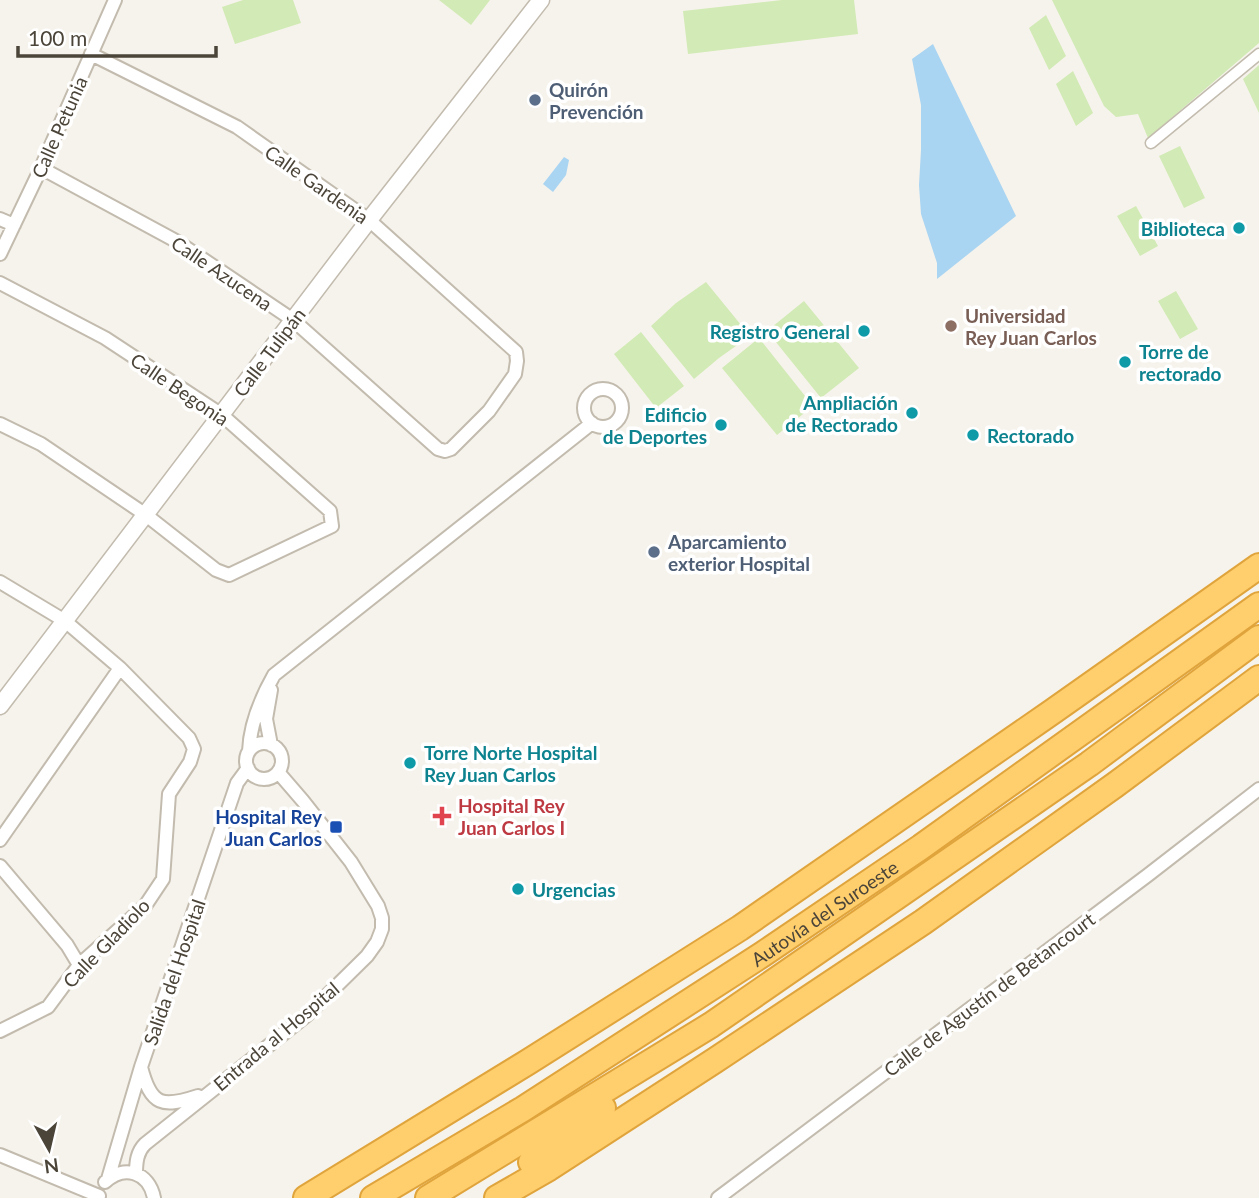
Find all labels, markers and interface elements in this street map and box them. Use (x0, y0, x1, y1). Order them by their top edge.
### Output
scale bar (18, 14, 215, 58)
text: 100 m (28, 25, 87, 50)
street label: Calle Petunia (26, 73, 92, 181)
place label: Quirón Prevención (549, 78, 644, 123)
marker: Quirón Prevención (527, 92, 543, 108)
street label: Calle Gardenia (261, 140, 373, 228)
place label: Biblioteca (1141, 217, 1225, 240)
marker: Biblioteca (1231, 220, 1247, 236)
street label: Calle Azucena (167, 231, 277, 315)
street label: Calle Tulipán (228, 303, 310, 401)
place label: Universidad Rey Juan Carlos (965, 304, 1097, 349)
marker: Universidad Rey Juan Carlos (943, 318, 959, 334)
place label: Registro General (710, 320, 850, 343)
marker: Registro General (856, 323, 872, 339)
place label: Torre de rectorado (1139, 340, 1221, 385)
street label: Calle Begonia (127, 348, 233, 430)
marker: Torre de rectorado (1117, 354, 1133, 370)
place label: Ampliación de Rectorado (785, 391, 898, 436)
place label: Edificio de Deportes (603, 403, 707, 448)
marker: Ampliación de Rectorado (904, 405, 920, 421)
marker: Edificio de Deportes (713, 417, 729, 433)
place label: Rectorado (987, 424, 1074, 447)
marker: Rectorado (965, 427, 981, 443)
place label: Aparcamiento exterior Hospital (667, 530, 810, 575)
marker: Aparcamiento exterior Hospital (646, 544, 662, 560)
place label: Torre Norte Hospital Rey Juan Carlos (424, 741, 597, 786)
marker: Torre Norte Hospital Rey Juan Carlos (402, 755, 418, 771)
place label: Hospital Rey Juan Carlos I (458, 794, 566, 839)
place label: Hospital Rey Juan Carlos (215, 805, 323, 850)
marker: Hospital Rey Juan Carlos I (432, 806, 452, 826)
marker: Hospital Rey Juan Carlos (328, 819, 344, 835)
street label: Autovía del Suroeste (746, 855, 902, 970)
place label: Urgencias (532, 878, 615, 901)
marker: Urgencias (510, 881, 526, 897)
street label: Calle Gladiolo (58, 894, 154, 992)
street label: Salida del Hospital (138, 896, 210, 1048)
street label: Calle de Agustín de Betancourt (879, 907, 1099, 1081)
street label: Entrada al Hospital (208, 977, 344, 1095)
north arrow (14, 1114, 84, 1184)
text: N (43, 1154, 60, 1179)

